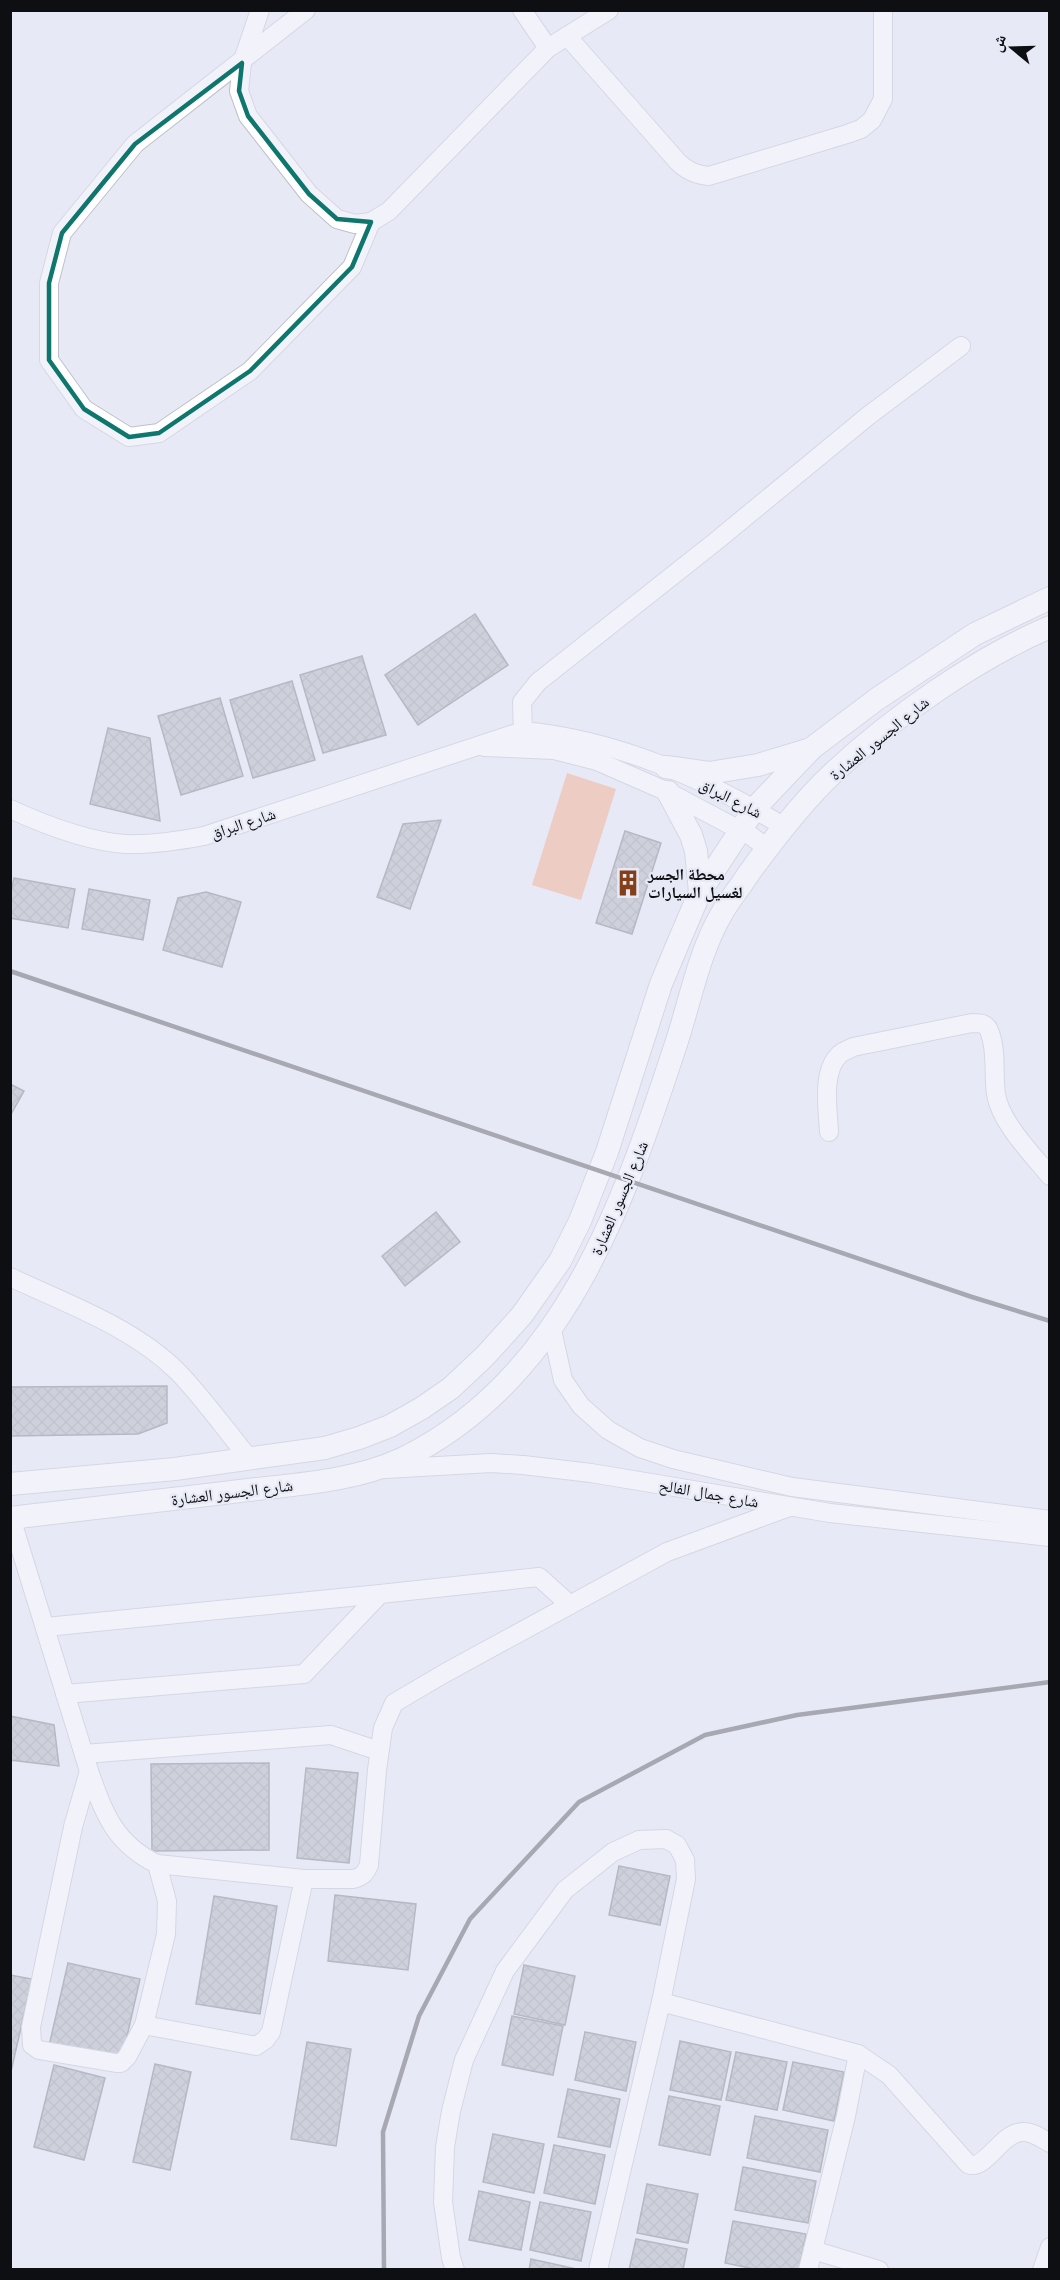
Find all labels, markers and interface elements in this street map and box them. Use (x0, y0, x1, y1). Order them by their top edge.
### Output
north arrow (982, 18, 1042, 78)
text: ش (986, 32, 1010, 54)
street label: شارع الجسور العشارة (825, 692, 933, 785)
street label: شارع البراق (696, 774, 765, 823)
street label: شارع البراق (208, 803, 278, 844)
place label: محطة الجسر لغسيل السيارات (647, 864, 742, 902)
building icon: محطة الجسر لغسيل السيارات (613, 868, 643, 898)
street label: شارع الجسور العشارة (586, 1138, 653, 1259)
street label: شارع جمال الفالح (657, 1474, 760, 1513)
street label: شارع الجسور العشارة (170, 1475, 294, 1510)

